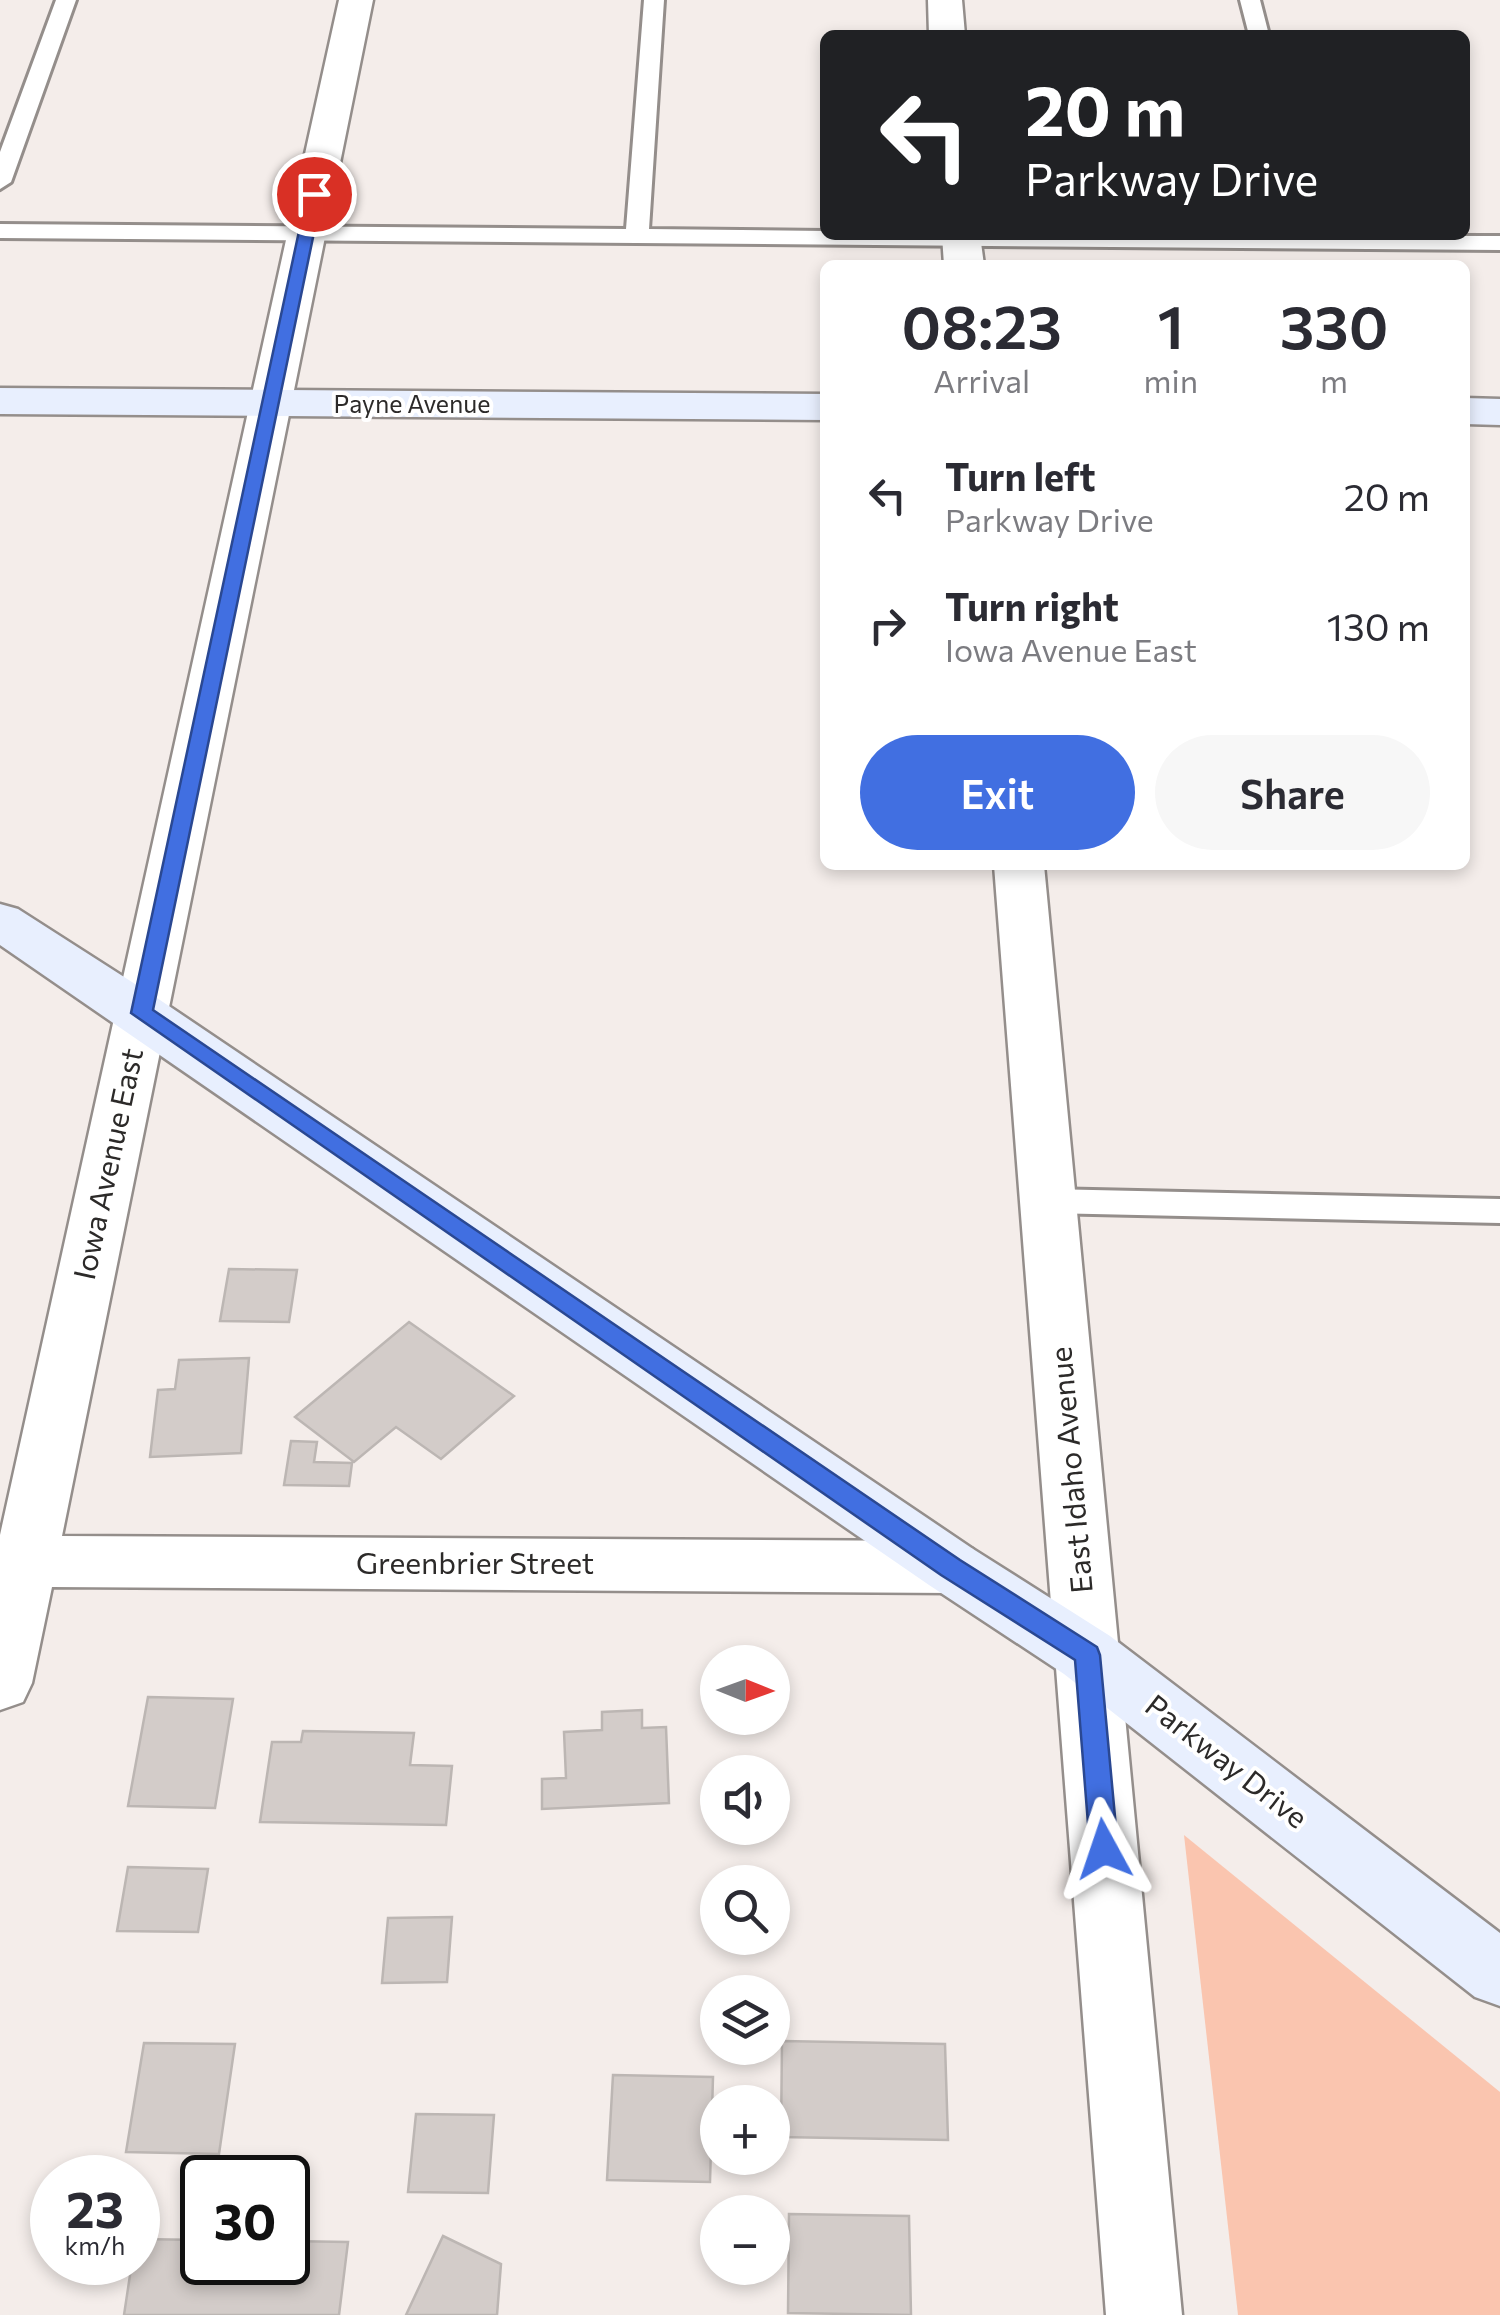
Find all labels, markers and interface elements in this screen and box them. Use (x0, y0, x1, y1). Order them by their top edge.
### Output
text: 20 m (1025, 65, 1185, 150)
icon: left (860, 70, 990, 200)
text: Parkway Drive (1025, 150, 1318, 205)
pin (272, 152, 357, 237)
icon: arrive (287, 167, 342, 222)
text: 08:23 (902, 288, 1062, 361)
text: 1 (1157, 288, 1184, 361)
text: 330 (1280, 288, 1388, 361)
text: Arrival (933, 360, 1030, 400)
text: min (1144, 360, 1198, 400)
text: m (1320, 360, 1348, 400)
street label: Payne Avenue (333, 388, 491, 418)
text: Turn left (945, 452, 1096, 499)
icon: left (860, 468, 915, 523)
text: 20 m (1344, 472, 1430, 519)
text: Parkway Drive (945, 499, 1154, 539)
text: Turn right (945, 582, 1119, 629)
icon: right (860, 598, 915, 653)
text: 130 m (1327, 602, 1430, 649)
text: Iowa Avenue East (945, 629, 1197, 669)
button: Exit (860, 735, 1135, 850)
button: Share (1155, 735, 1430, 850)
street label: Iowa Avenue East (64, 1044, 149, 1283)
street label: East Idaho Avenue (1040, 1345, 1099, 1595)
street label: Greenbrier Street (356, 1543, 594, 1580)
north arrow (700, 1645, 790, 1735)
map controls (700, 1645, 790, 2285)
street label: Parkway Drive (1139, 1685, 1316, 1835)
button: sound (700, 1755, 790, 1845)
position arrow (1052, 1797, 1156, 1901)
button: search (700, 1865, 790, 1955)
button: layers (700, 1975, 790, 2065)
button: + (700, 2085, 790, 2175)
speed limit sign: 30 (180, 2155, 310, 2285)
text: 23 (66, 2177, 124, 2238)
button: − (700, 2195, 790, 2285)
text: km/h (65, 2230, 125, 2260)

